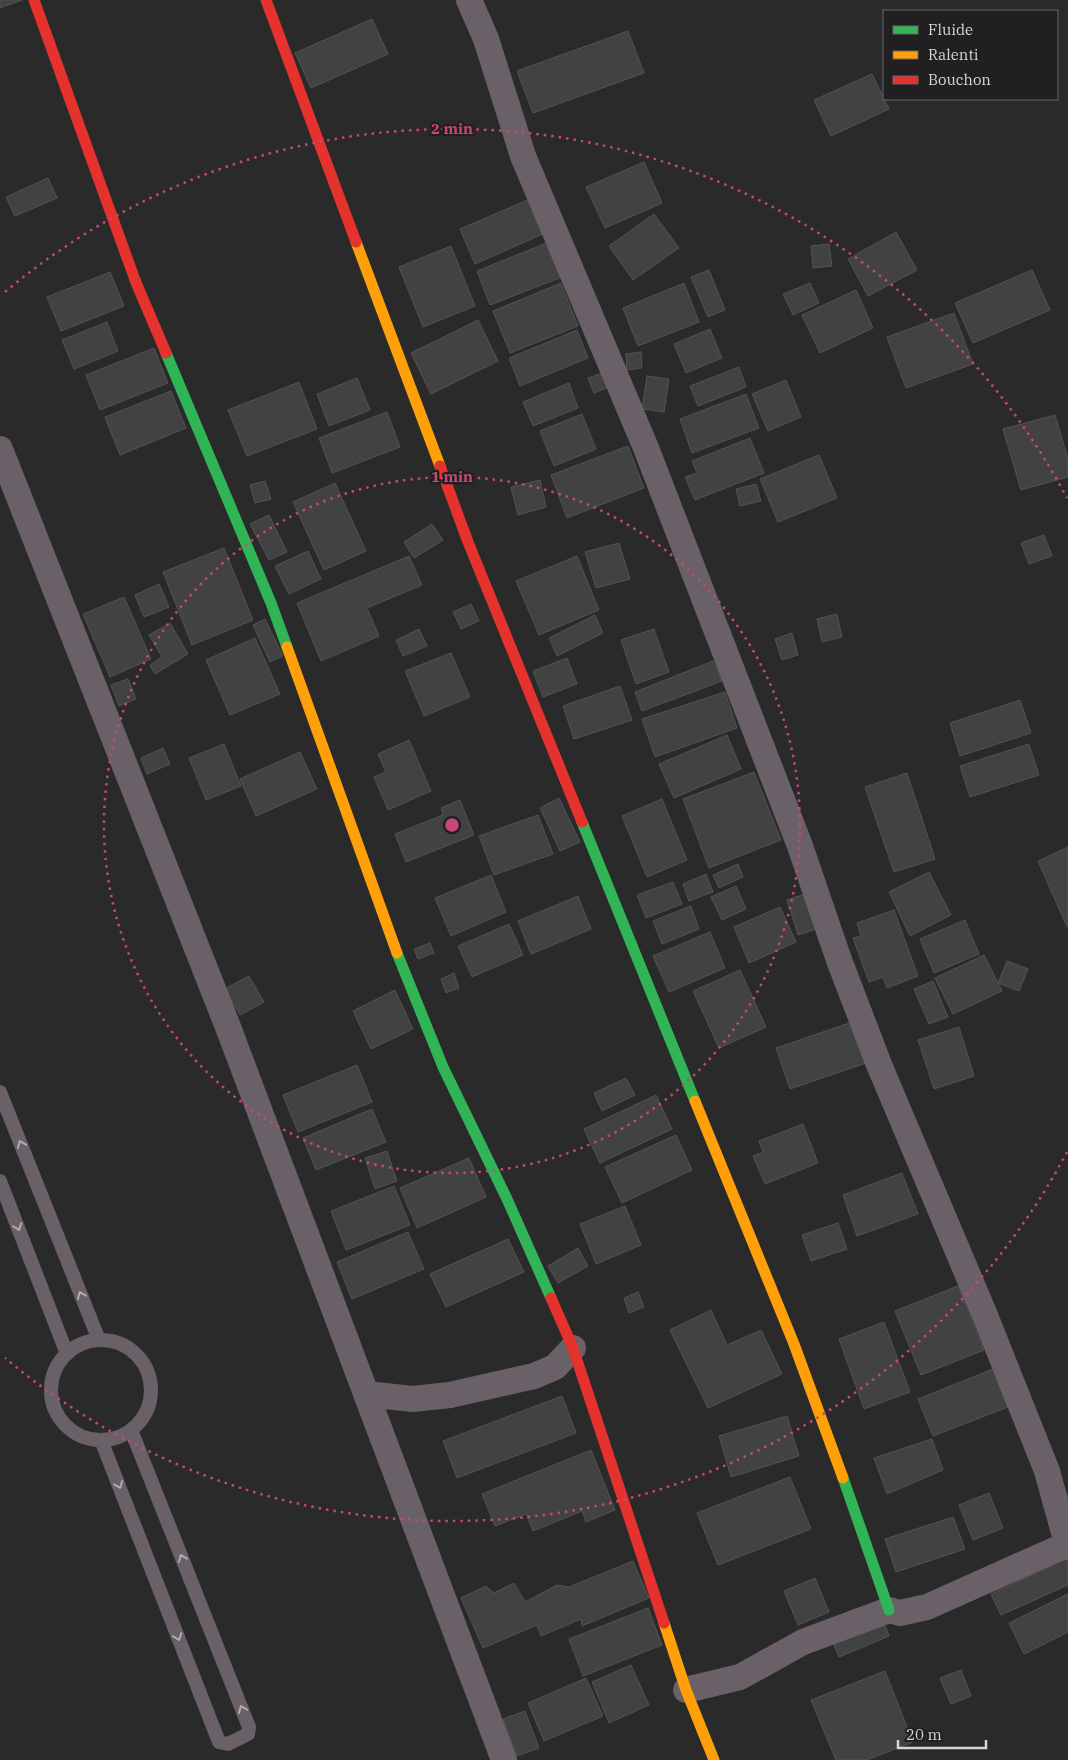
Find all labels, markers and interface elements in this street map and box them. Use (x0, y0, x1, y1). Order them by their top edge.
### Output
legend (883, 10, 1058, 100)
text: Fluide (928, 20, 973, 39)
text: Ralenti (928, 45, 979, 64)
text: Bouchon (928, 70, 991, 89)
text: 2 min (431, 119, 473, 138)
text: 1 min (431, 467, 473, 486)
centre of rings (443, 816, 461, 834)
one-way arrow (16, 1140, 27, 1149)
one-way arrow (12, 1222, 22, 1230)
one-way arrow (76, 1291, 87, 1300)
one-way arrow (113, 1480, 123, 1489)
one-way arrow (178, 1554, 188, 1563)
one-way arrow (172, 1632, 182, 1640)
one-way arrow (238, 1705, 248, 1714)
scale bar (898, 1718, 986, 1750)
text: 20 m (906, 1725, 942, 1744)

